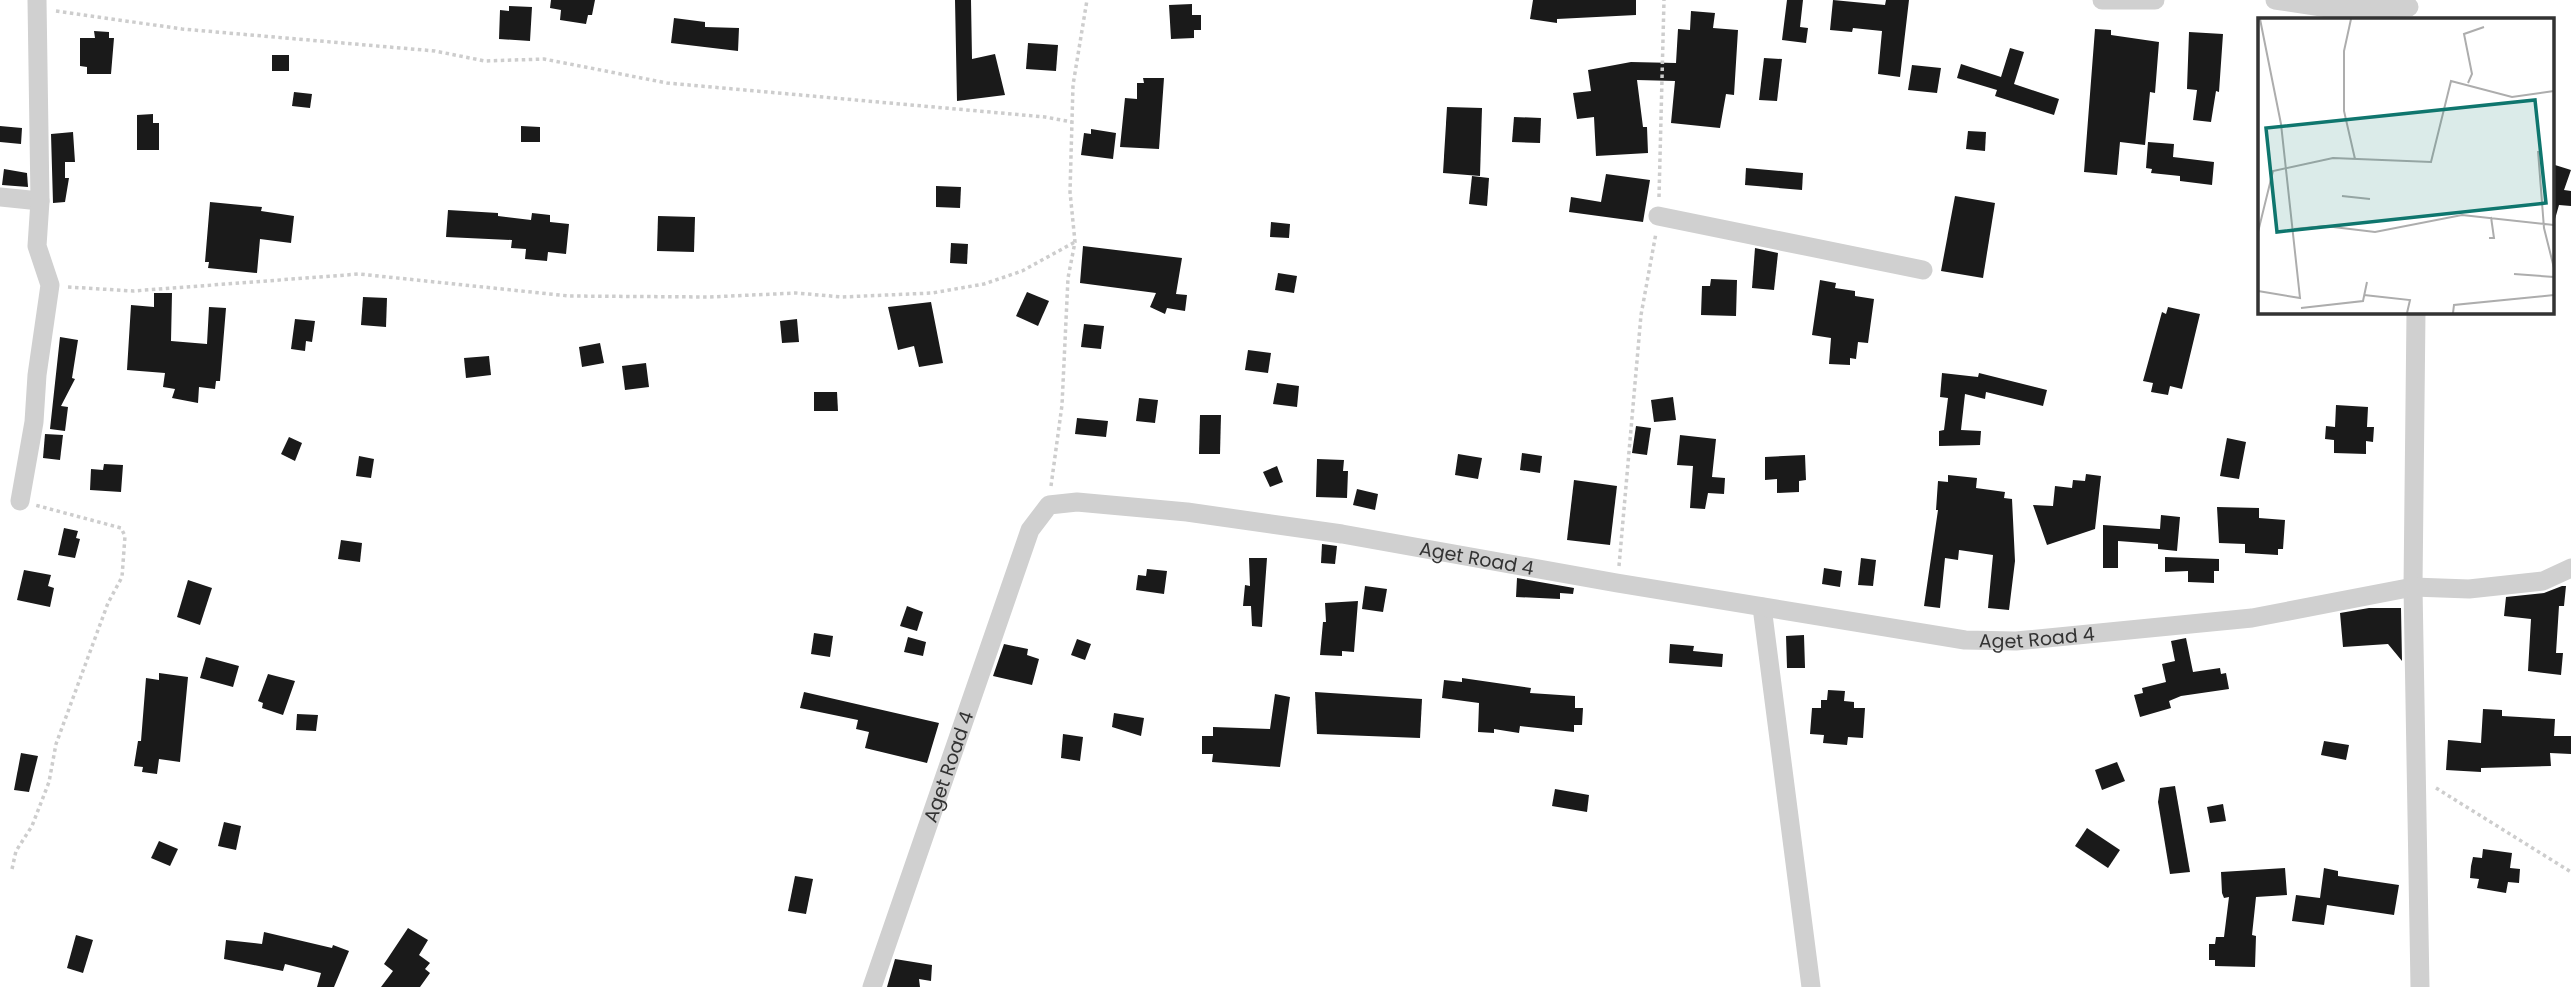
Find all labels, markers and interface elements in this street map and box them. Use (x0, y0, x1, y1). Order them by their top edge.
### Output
inset map (2258, 18, 2554, 313)
street label: Aget Road 4 (1417, 535, 1536, 582)
street label: Aget Road 4 (1979, 620, 2096, 655)
street label: Aget Road 4 (917, 708, 980, 826)

